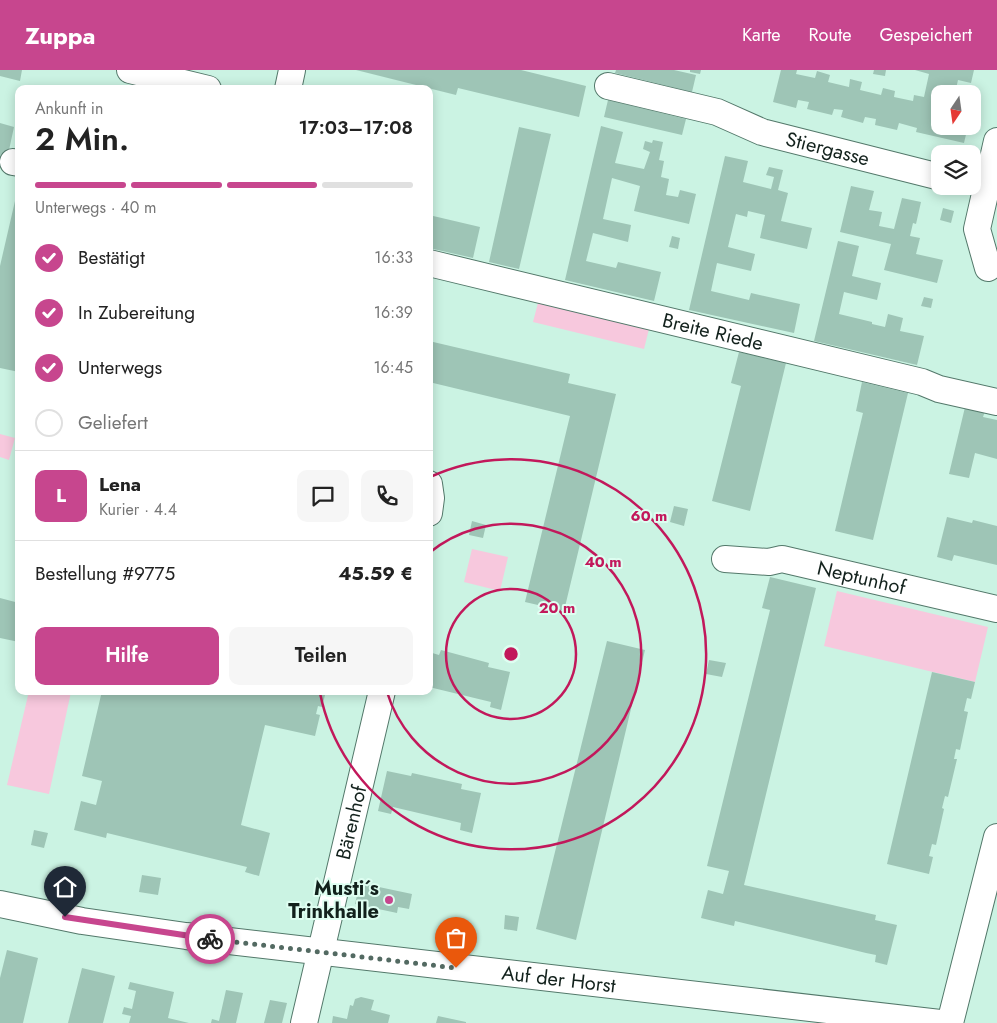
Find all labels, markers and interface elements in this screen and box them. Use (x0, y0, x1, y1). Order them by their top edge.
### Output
text: Zuppa (25, 18, 96, 53)
text: Karte (742, 22, 781, 48)
text: Route (809, 22, 851, 48)
text: Gespeichert (879, 22, 972, 48)
north arrow (931, 85, 981, 135)
map controls (931, 85, 981, 195)
text: Ankunft in (35, 97, 103, 120)
text: 17:03–17:08 (299, 114, 413, 141)
text: 2 Min. (35, 116, 129, 162)
street label: Stiergasse (783, 124, 873, 173)
button: layers (931, 145, 981, 195)
text: Unterwegs · 40 m (35, 196, 157, 219)
icon: check (35, 244, 63, 272)
text: Bestätigt (78, 244, 145, 271)
text: 16:33 (374, 246, 413, 269)
icon: check (35, 299, 63, 327)
text: In Zubereitung (78, 299, 195, 326)
text: 16:39 (374, 301, 413, 324)
street label: Breite Riede (659, 305, 766, 358)
icon: check (35, 354, 63, 382)
text: Unterwegs (78, 354, 162, 381)
text: 16:45 (373, 356, 413, 379)
text: Geliefert (78, 409, 148, 436)
button: chat (297, 470, 349, 522)
button: phone (361, 470, 413, 522)
text: Lena (99, 471, 141, 498)
text: L (56, 482, 66, 509)
text: Kurier · 4.4 (99, 498, 177, 521)
text: 60 m (631, 505, 667, 527)
text: 40 m (584, 551, 622, 573)
street label: Neptunhof (814, 553, 910, 602)
text: Bestellung #9775 (35, 560, 175, 587)
text: 45.59 € (338, 560, 413, 587)
text: 20 m (539, 597, 575, 619)
button: Hilfe (35, 627, 219, 685)
button: Teilen (229, 627, 413, 685)
centre of rings (502, 645, 520, 663)
street label: Bärenhof (328, 781, 374, 862)
pin (44, 866, 86, 917)
icon: home (51, 873, 79, 901)
place label: Musti´s Trinkhalle (288, 874, 379, 926)
marker: Musti´s Trinkhalle (383, 894, 395, 906)
courier (185, 914, 235, 964)
pin (435, 917, 477, 968)
icon: bag (442, 924, 470, 952)
icon: bike (196, 925, 224, 953)
street label: Auf der Horst (500, 958, 617, 1000)

